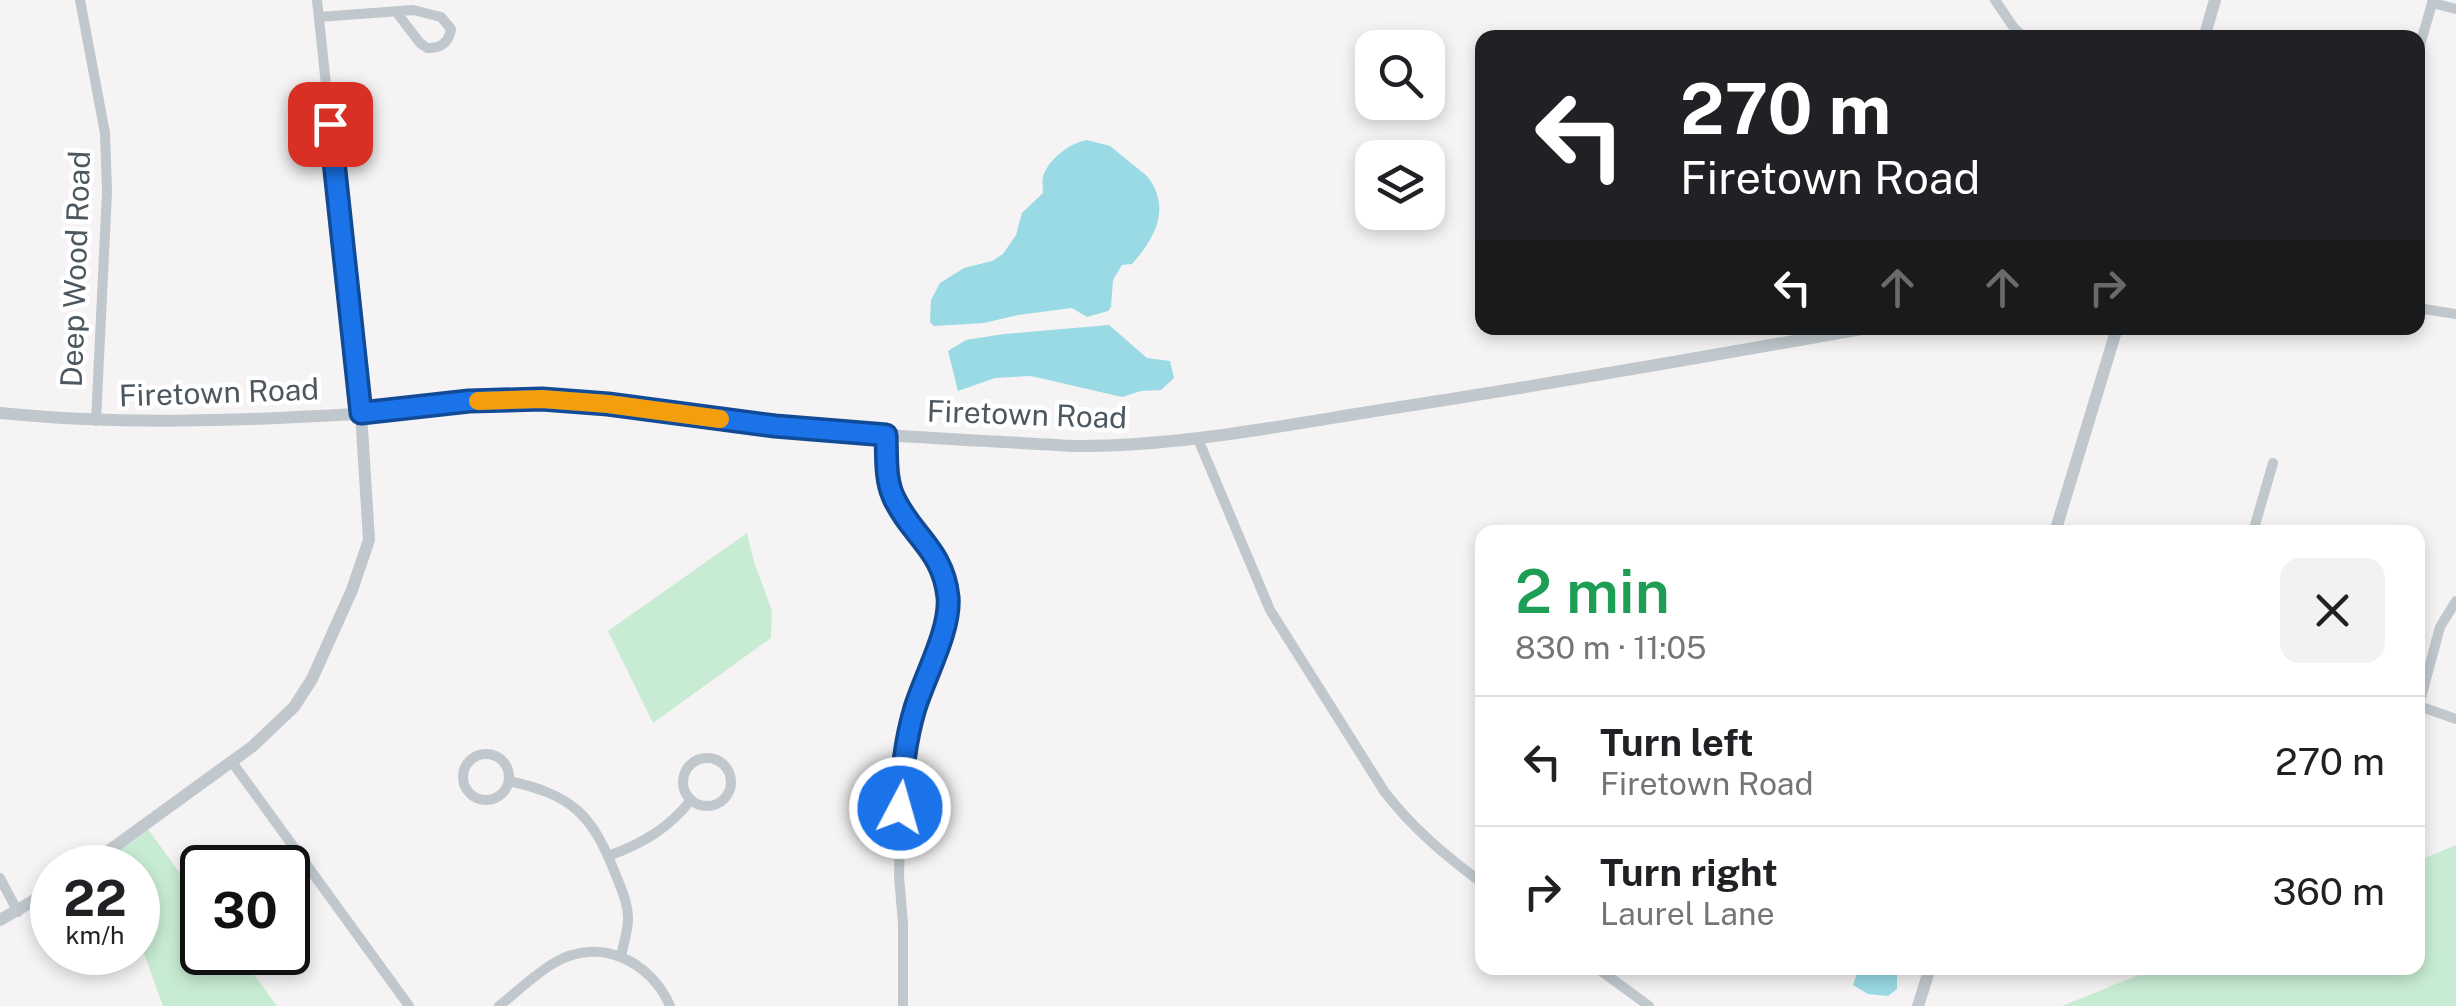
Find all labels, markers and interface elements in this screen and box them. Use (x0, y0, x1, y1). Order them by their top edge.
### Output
map controls (1355, 30, 1445, 230)
button: search (1355, 30, 1445, 120)
text: 270 m (1680, 67, 1891, 150)
icon: left (1515, 70, 1645, 200)
pin (288, 82, 373, 167)
icon: arrive (303, 97, 358, 152)
button: layers (1355, 140, 1445, 230)
street label: Deep Wood Road (53, 150, 97, 388)
text: Firetown Road (1680, 151, 1980, 204)
icon: left (1765, 260, 1820, 315)
icon: ahead (1870, 260, 1925, 315)
icon: ahead (1975, 260, 2030, 315)
icon: right (2080, 260, 2135, 315)
street label: Firetown Road (118, 371, 320, 413)
street label: Firetown Road (926, 393, 1128, 435)
text: 2 min (1515, 556, 1670, 627)
button: close (2280, 558, 2385, 663)
text: 830 m · 11:05 (1515, 629, 1707, 666)
text: Turn left (1600, 720, 1754, 765)
icon: left (1515, 734, 1570, 789)
text: 270 m (2275, 739, 2385, 784)
position arrow (848, 756, 952, 860)
text: Firetown Road (1600, 765, 1814, 802)
speed limit sign: 30 (180, 845, 310, 975)
text: Turn right (1600, 850, 1778, 895)
icon: right (1515, 864, 1570, 919)
text: 22 (63, 868, 127, 927)
text: 360 m (2273, 869, 2385, 914)
text: Laurel Lane (1600, 895, 1775, 932)
text: km/h (66, 920, 124, 950)

